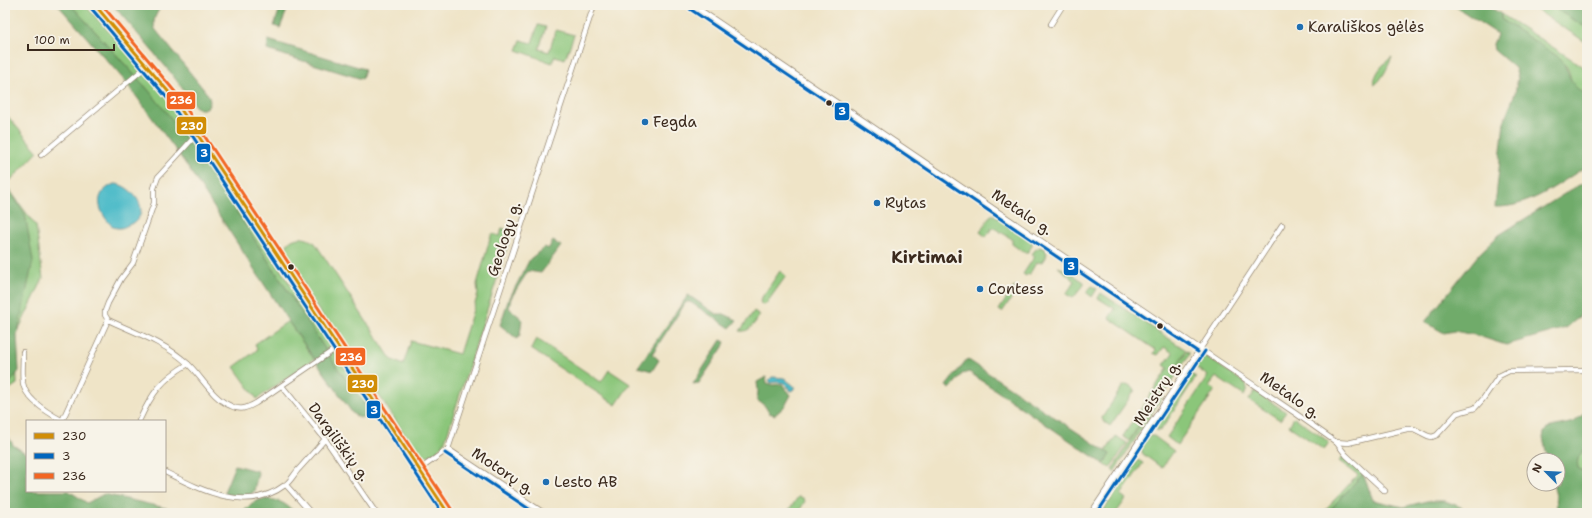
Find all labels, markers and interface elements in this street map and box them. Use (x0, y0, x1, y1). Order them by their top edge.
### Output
place label: Karališkos gėlės (1308, 17, 1424, 37)
marker: Karališkos gėlės (1295, 22, 1305, 32)
scale bar (28, 26, 114, 52)
text: 100 m (34, 32, 70, 48)
line badge: 236 (166, 91, 196, 110)
text: 236 (170, 93, 193, 108)
unlabelled marker (824, 98, 834, 108)
line badge: 3 (834, 102, 850, 121)
text: 3 (838, 104, 846, 119)
place label: Fegda (653, 112, 698, 132)
line badge: 230 (176, 116, 207, 135)
marker: Fegda (640, 117, 650, 127)
text: 230 (181, 119, 204, 134)
line badge: 3 (196, 143, 211, 163)
text: 3 (200, 146, 208, 161)
street label: Metalo g. (988, 184, 1056, 240)
place label: Rytas (885, 193, 926, 213)
marker: Rytas (872, 198, 882, 208)
street label: Geologų g. (482, 199, 526, 279)
district label: Kirtimai (891, 246, 963, 268)
line badge: 3 (1063, 257, 1079, 276)
text: 3 (1067, 259, 1075, 274)
unlabelled marker (286, 262, 296, 272)
place label: Contess (988, 279, 1044, 299)
marker: Contess (975, 284, 985, 294)
unlabelled marker (1155, 321, 1165, 331)
line badge: 236 (335, 347, 366, 366)
text: 236 (340, 350, 363, 365)
street label: Meistrų g. (1129, 357, 1185, 429)
street label: Metalo g. (1256, 367, 1324, 423)
line badge: 230 (347, 374, 378, 393)
text: 230 (352, 377, 375, 392)
street label: Dargiliškių g. (304, 399, 374, 486)
line badge: 3 (366, 400, 381, 419)
text: 3 (370, 403, 378, 418)
legend (26, 420, 166, 492)
text: 230 (62, 428, 86, 444)
street label: Motorų g. (468, 443, 538, 499)
text: 3 (62, 448, 70, 464)
north arrow (1526, 452, 1566, 492)
text: N (1529, 461, 1546, 475)
text: 236 (62, 468, 86, 484)
place label: Lesto AB (554, 472, 617, 492)
marker: Lesto AB (541, 477, 551, 487)

